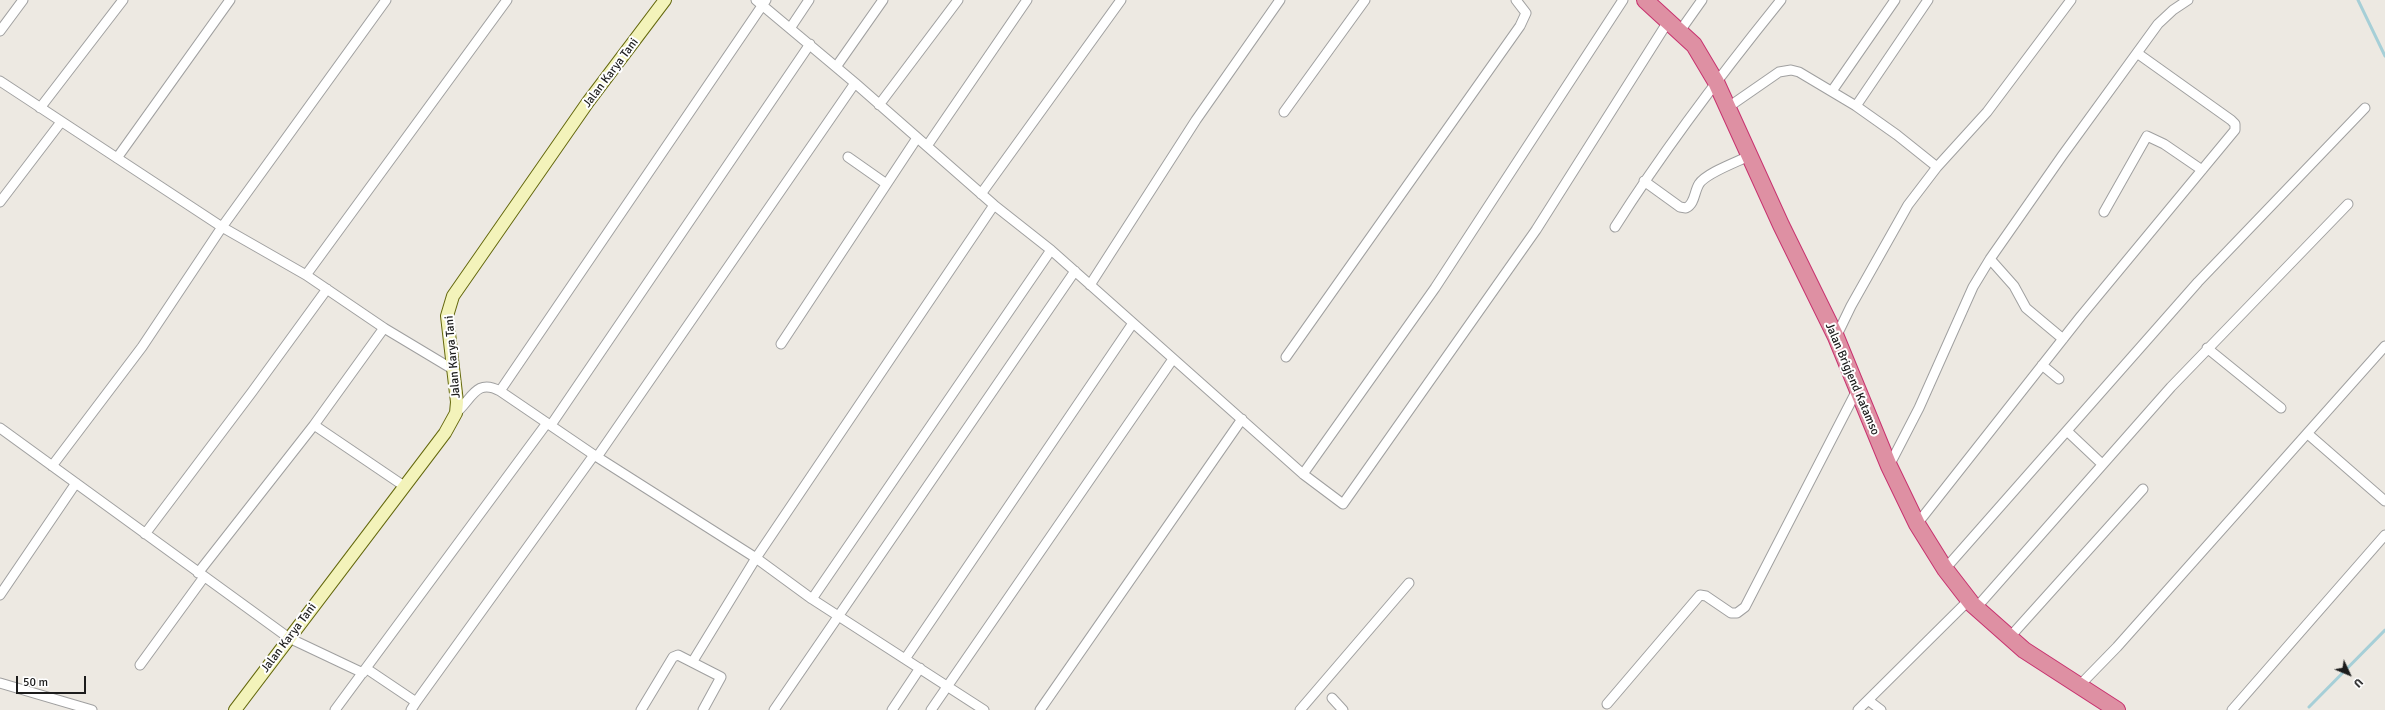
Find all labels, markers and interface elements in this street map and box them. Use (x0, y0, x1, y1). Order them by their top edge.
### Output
street label: Jalan Karya Tani (580, 36, 642, 110)
street label: Jalan Karya Tani (442, 315, 464, 399)
street label: Jalan Brigjend Katamso (1822, 321, 1882, 437)
street label: Jalan Karya Tani (258, 601, 320, 675)
north arrow (2329, 654, 2369, 694)
scale bar (18, 668, 88, 694)
text: 50 m (23, 675, 48, 690)
text: U (2351, 675, 2365, 690)

